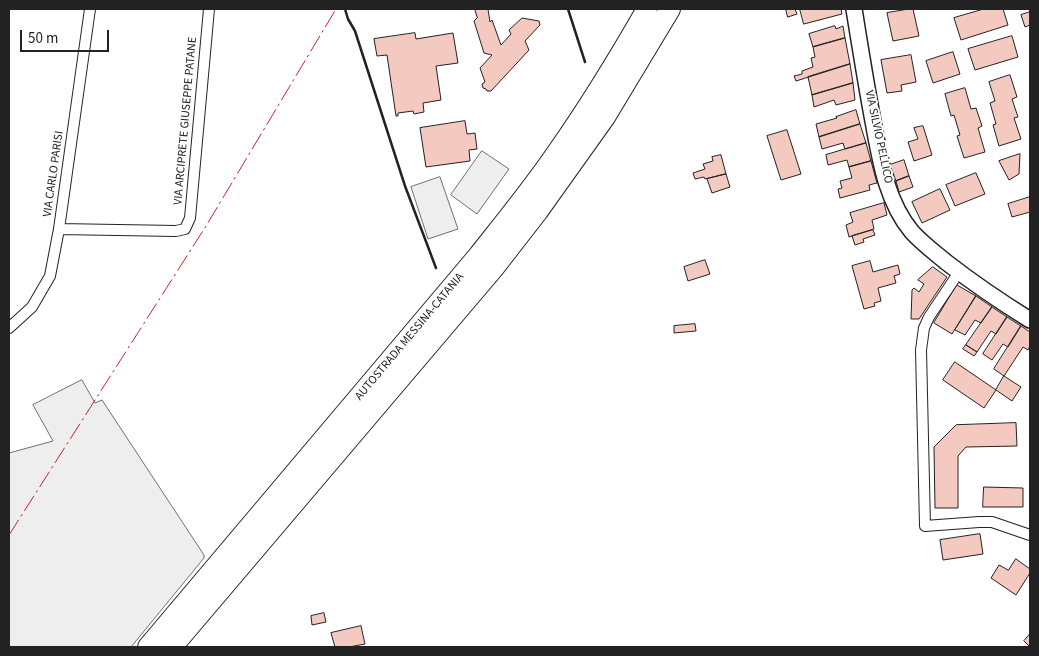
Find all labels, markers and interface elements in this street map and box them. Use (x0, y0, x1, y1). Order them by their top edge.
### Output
scale bar (22, 20, 111, 52)
text: 50 m (28, 28, 58, 49)
street label: VIA ARCIPRETE GIUSEPPE PATANE (171, 36, 201, 206)
street label: VIA SILVIO PELLICO (861, 89, 895, 185)
street label: VIA CARLO PARISI (41, 130, 67, 218)
street label: AUTOSTRADA MESSINA-CATANIA (352, 270, 468, 404)

